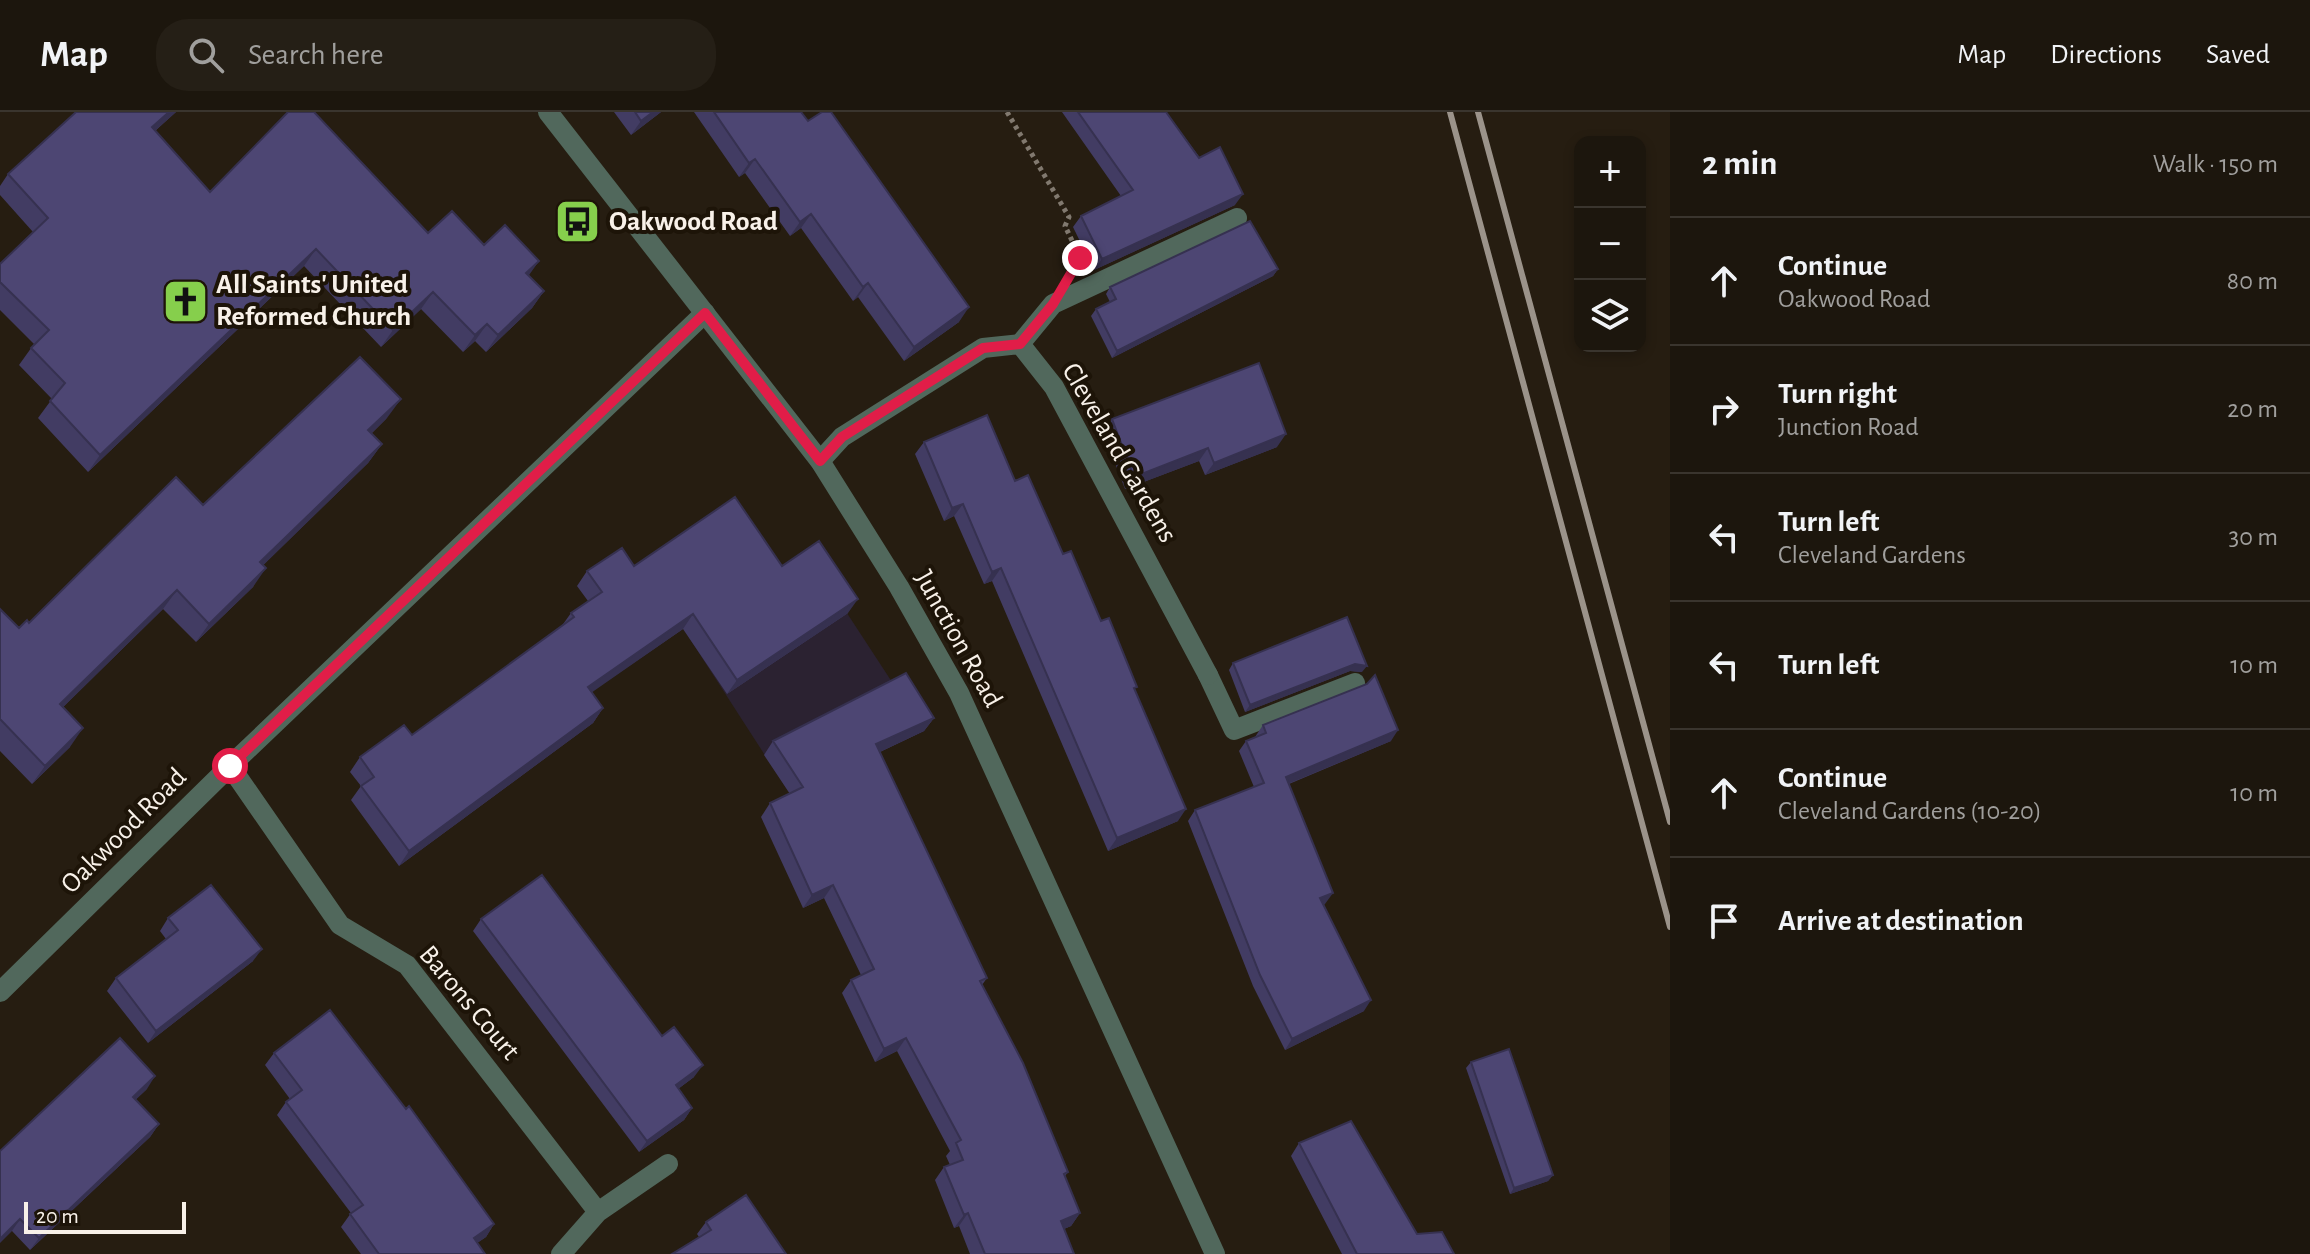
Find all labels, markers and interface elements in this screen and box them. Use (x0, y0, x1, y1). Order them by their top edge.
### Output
search box (156, 19, 716, 91)
icon: search (184, 33, 228, 77)
text: Map (40, 36, 108, 74)
text: Search here (248, 40, 384, 70)
text: Map (1957, 41, 2006, 69)
text: Directions (2050, 41, 2162, 69)
text: Saved (2206, 41, 2270, 69)
map controls (1574, 136, 1646, 352)
button: + (1574, 136, 1646, 208)
text: 2 min (1702, 147, 1777, 181)
text: Walk · 150 m (2153, 151, 2278, 177)
bus stop icon: Oakwood Road (554, 198, 602, 246)
place label: Oakwood Road (609, 208, 778, 236)
button: − (1574, 208, 1646, 280)
route end (1062, 240, 1098, 276)
text: Continue (1778, 251, 1887, 281)
icon: ahead (1702, 259, 1746, 303)
text: 80 m (2227, 268, 2278, 294)
place label: All Saints' United Reformed Church (216, 271, 411, 331)
church icon: All Saints' United Reformed Church (161, 277, 209, 325)
button: layers (1574, 280, 1646, 352)
text: Oakwood Road (1778, 286, 1931, 312)
street label: Cleveland Gardens (1056, 358, 1182, 548)
text: Turn right (1778, 379, 1897, 409)
icon: right (1702, 387, 1746, 431)
text: 20 m (2227, 396, 2278, 422)
text: Junction Road (1778, 414, 1919, 440)
text: Turn left (1778, 507, 1879, 537)
icon: left (1702, 515, 1746, 559)
text: 30 m (2228, 524, 2278, 550)
text: Cleveland Gardens (1778, 542, 1966, 568)
street label: Junction Road (909, 566, 1007, 712)
icon: left (1702, 643, 1746, 687)
text: Turn left (1778, 650, 1879, 680)
text: 10 m (2230, 652, 2278, 678)
route start (212, 748, 248, 784)
street label: Oakwood Road (56, 763, 192, 899)
text: Continue (1778, 763, 1887, 793)
icon: ahead (1702, 771, 1746, 815)
text: 10 m (2230, 780, 2278, 806)
text: Cleveland Gardens (10-20) (1778, 798, 2042, 824)
icon: arrive (1702, 899, 1746, 943)
text: Arrive at destination (1778, 906, 2024, 936)
street label: Barons Court (413, 941, 525, 1065)
scale bar (24, 1198, 186, 1234)
text: 20 m (36, 1205, 79, 1227)

